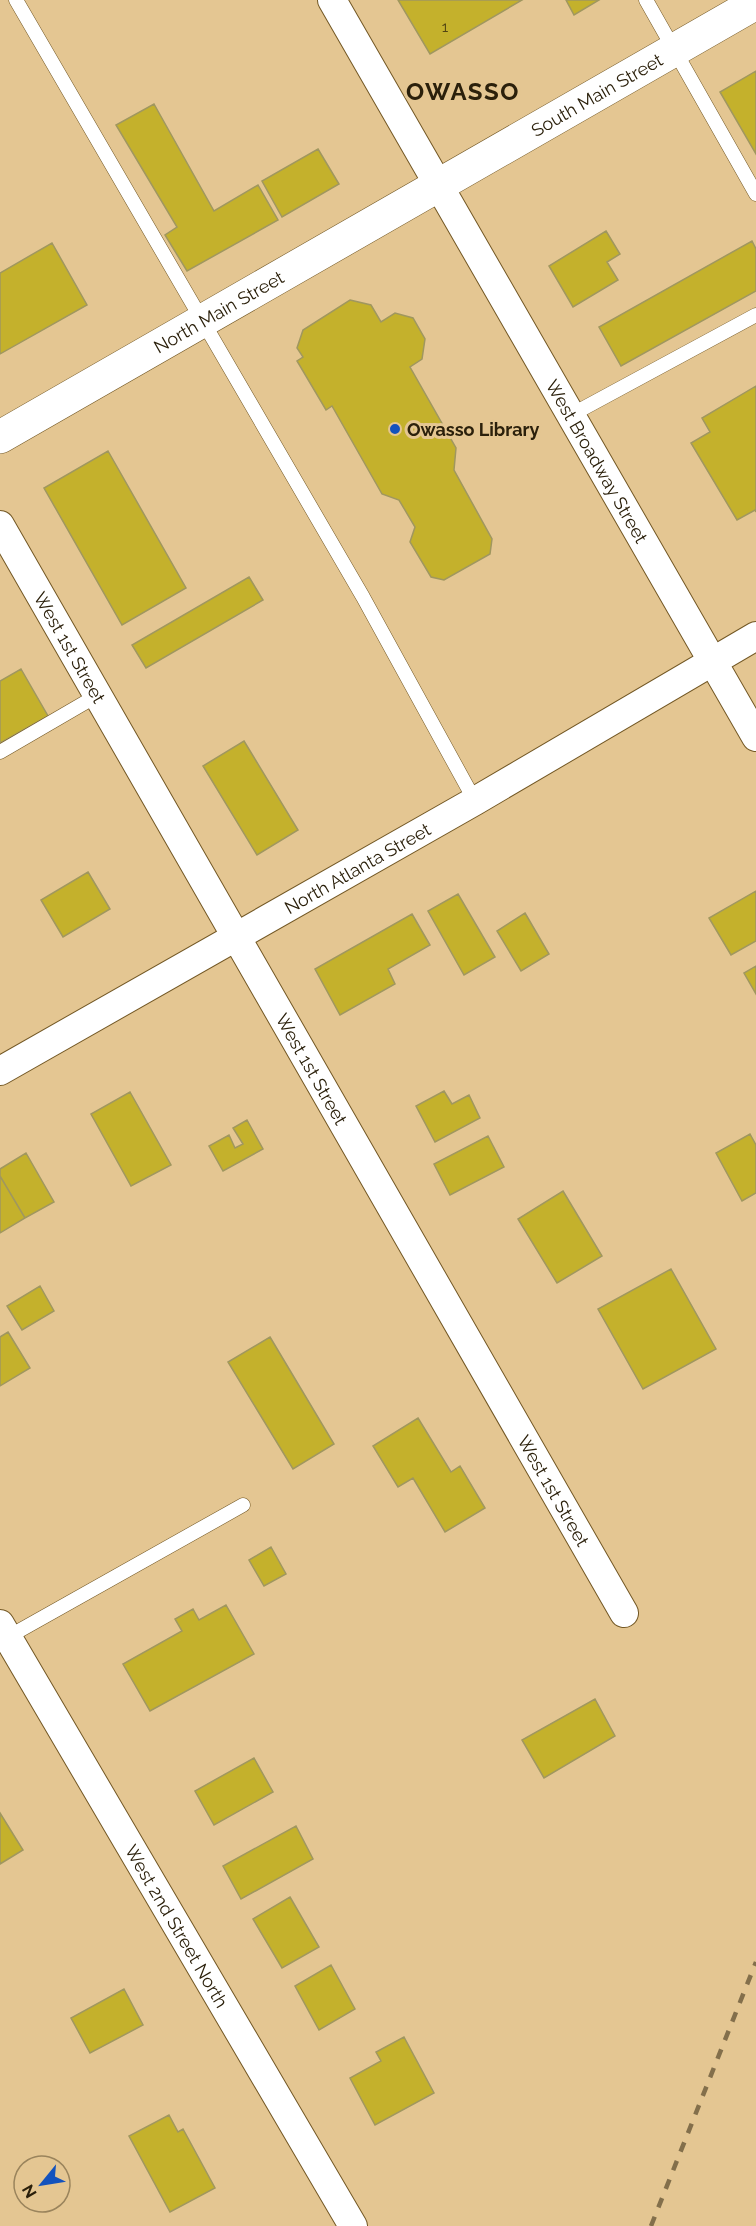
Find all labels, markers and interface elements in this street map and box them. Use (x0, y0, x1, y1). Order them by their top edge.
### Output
house number: 1 (442, 18, 449, 36)
street label: South Main Street (527, 49, 666, 140)
district label: OWASSO (406, 77, 520, 106)
street label: North Main Street (150, 266, 287, 357)
street label: West Broadway Street (542, 376, 653, 547)
place label: Owasso Library (407, 419, 539, 440)
marker: Owasso Library (388, 422, 402, 436)
street label: West 1st Street (30, 588, 110, 707)
street label: North Atlanta Street (281, 818, 434, 918)
street label: West 1st Street (272, 1010, 352, 1128)
street label: West 1st Street (514, 1431, 594, 1550)
street label: West 2nd Street North (121, 1841, 233, 2011)
north arrow (12, 2154, 72, 2214)
text: N (18, 2181, 41, 2201)

